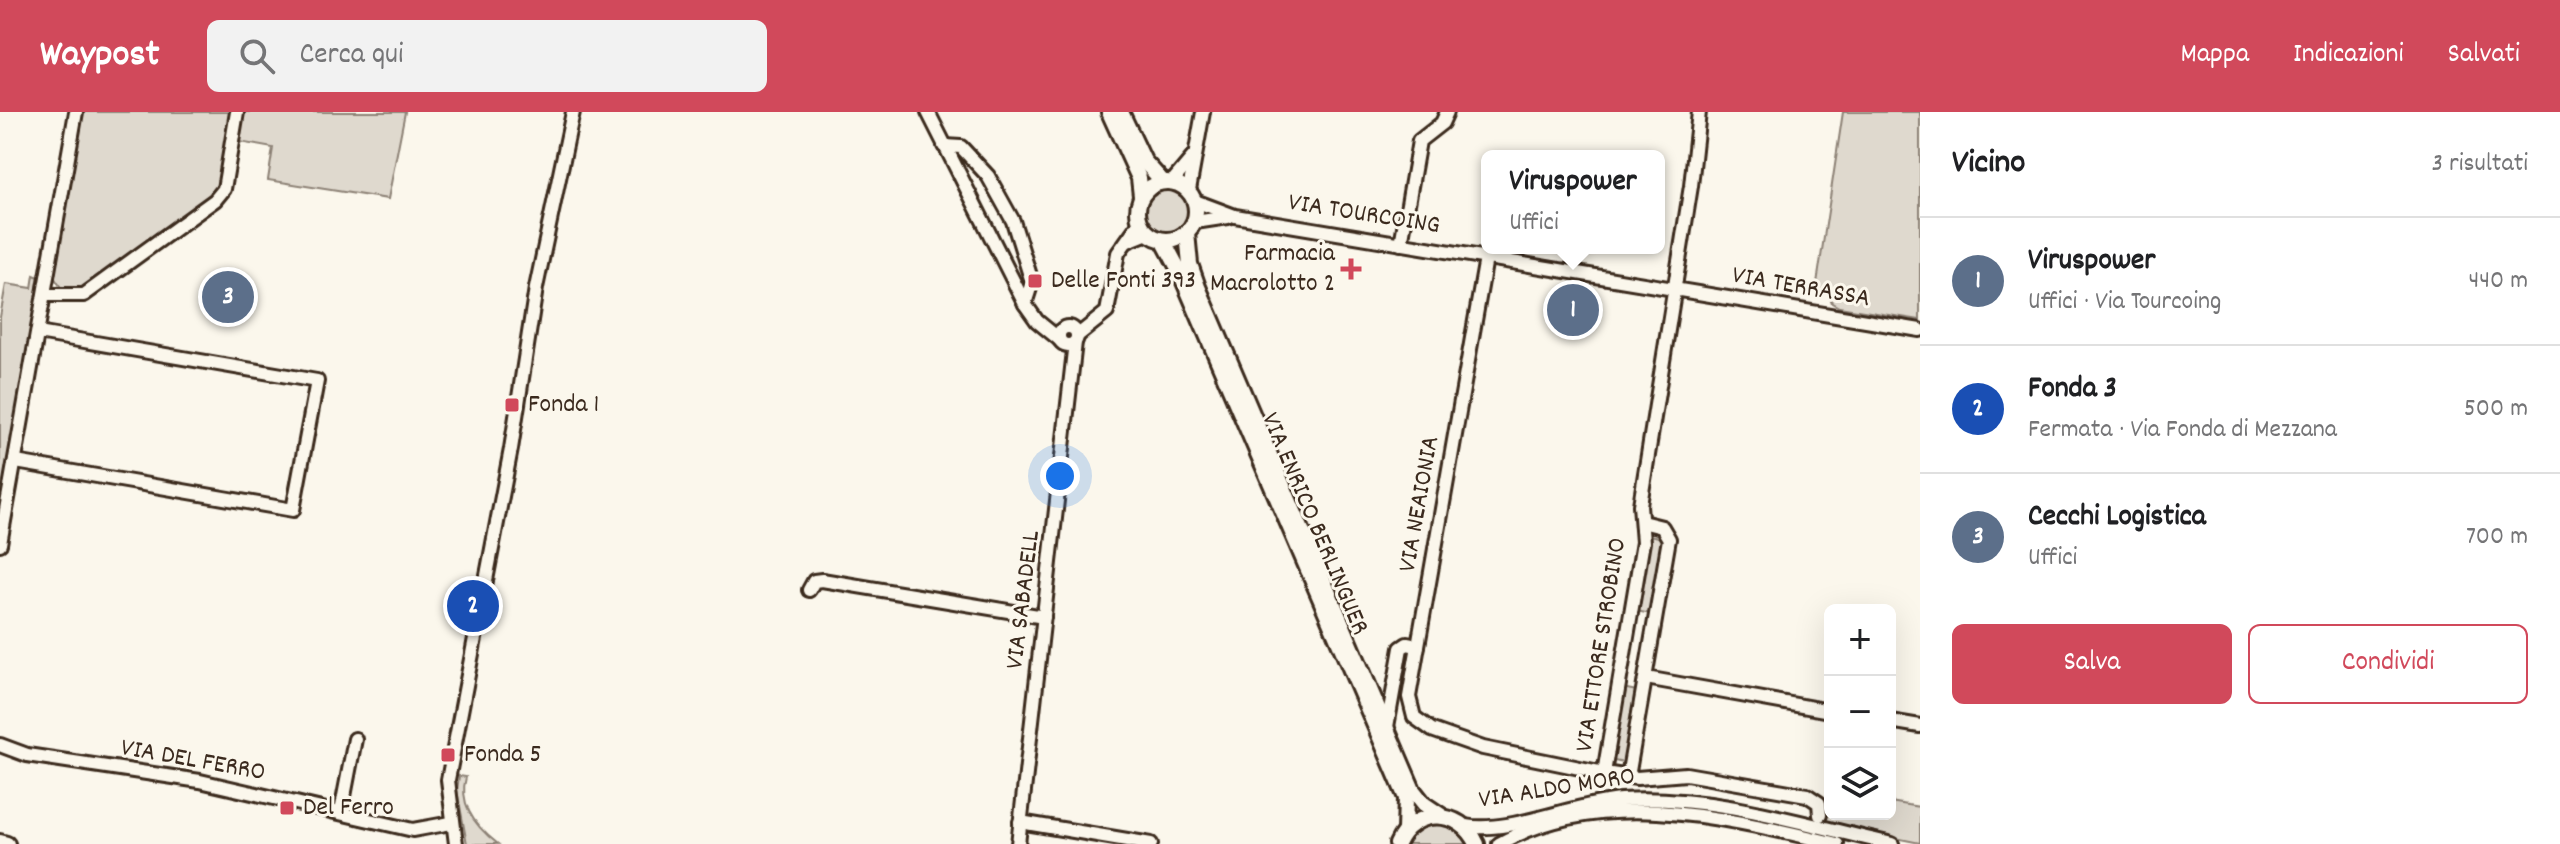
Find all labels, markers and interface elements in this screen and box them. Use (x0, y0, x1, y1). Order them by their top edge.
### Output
search box (207, 20, 767, 92)
text: Waypost (40, 29, 159, 84)
icon: search (235, 34, 279, 78)
text: Cerca qui (299, 35, 403, 78)
text: Mappa (2181, 36, 2249, 76)
text: Indicazioni (2293, 36, 2404, 76)
text: Salvati (2448, 36, 2520, 76)
text: Vicino (1952, 140, 2025, 189)
text: 3 risultati (2432, 146, 2528, 183)
popup (1481, 150, 1665, 254)
text: Viruspower (1509, 162, 1637, 205)
street label: VIA TOURCOING (1286, 185, 1442, 245)
text: Uffici (1509, 205, 1559, 242)
place label: Farmacia Macrolotto 2 (1210, 236, 1336, 303)
text: Viruspower (2028, 241, 2155, 284)
street label: VIA TERRASSA (1729, 258, 1873, 318)
marker: Farmacia Macrolotto 2 (1342, 260, 1360, 278)
place label: Delle Fonti 393 (1051, 263, 1196, 300)
text: 1 (1975, 263, 1981, 300)
text: 440 m (2468, 263, 2528, 300)
pin: 3 (202, 267, 254, 327)
marker: Delle Fonti 393 (1026, 272, 1044, 290)
pin: 1 (1547, 280, 1599, 340)
text: Uffici · Via Tourcoing (2028, 284, 2221, 321)
text: Fonda 3 (2028, 369, 2117, 412)
place label: Fonda 1 (528, 387, 599, 424)
text: 2 (1972, 391, 1984, 428)
text: 500 m (2464, 391, 2528, 428)
marker: Fonda 1 (503, 396, 521, 414)
street label: VIA ENRICO BERLINGUER (1250, 407, 1378, 641)
text: Fermata · Via Fonda di Mezzana (2028, 412, 2337, 449)
street label: VIA NEAIONIA (1390, 433, 1450, 575)
your location (1040, 456, 1080, 496)
text: Cecchi Logistica (2028, 497, 2206, 540)
text: 3 (1972, 519, 1984, 556)
text: 700 m (2466, 519, 2528, 556)
street label: VIA SABADELL (997, 528, 1051, 671)
street label: VIA ETTORE STROBINO (1567, 535, 1637, 755)
text: Uffici (2028, 540, 2077, 577)
pin: 2 (447, 576, 499, 636)
map controls (1824, 604, 1896, 820)
button: + (1824, 604, 1896, 676)
button: Salva (1952, 624, 2232, 704)
button: Condividi (2248, 624, 2528, 704)
button: − (1824, 676, 1896, 748)
street label: VIA DEL FERRO (118, 730, 268, 792)
place label: Fonda 5 (464, 737, 542, 774)
marker: Fonda 5 (439, 746, 457, 764)
button: layers (1824, 748, 1896, 820)
street label: VIA ALDO MORO (1476, 758, 1638, 820)
place label: Del Ferro (303, 790, 394, 827)
marker: Del Ferro (278, 799, 296, 817)

